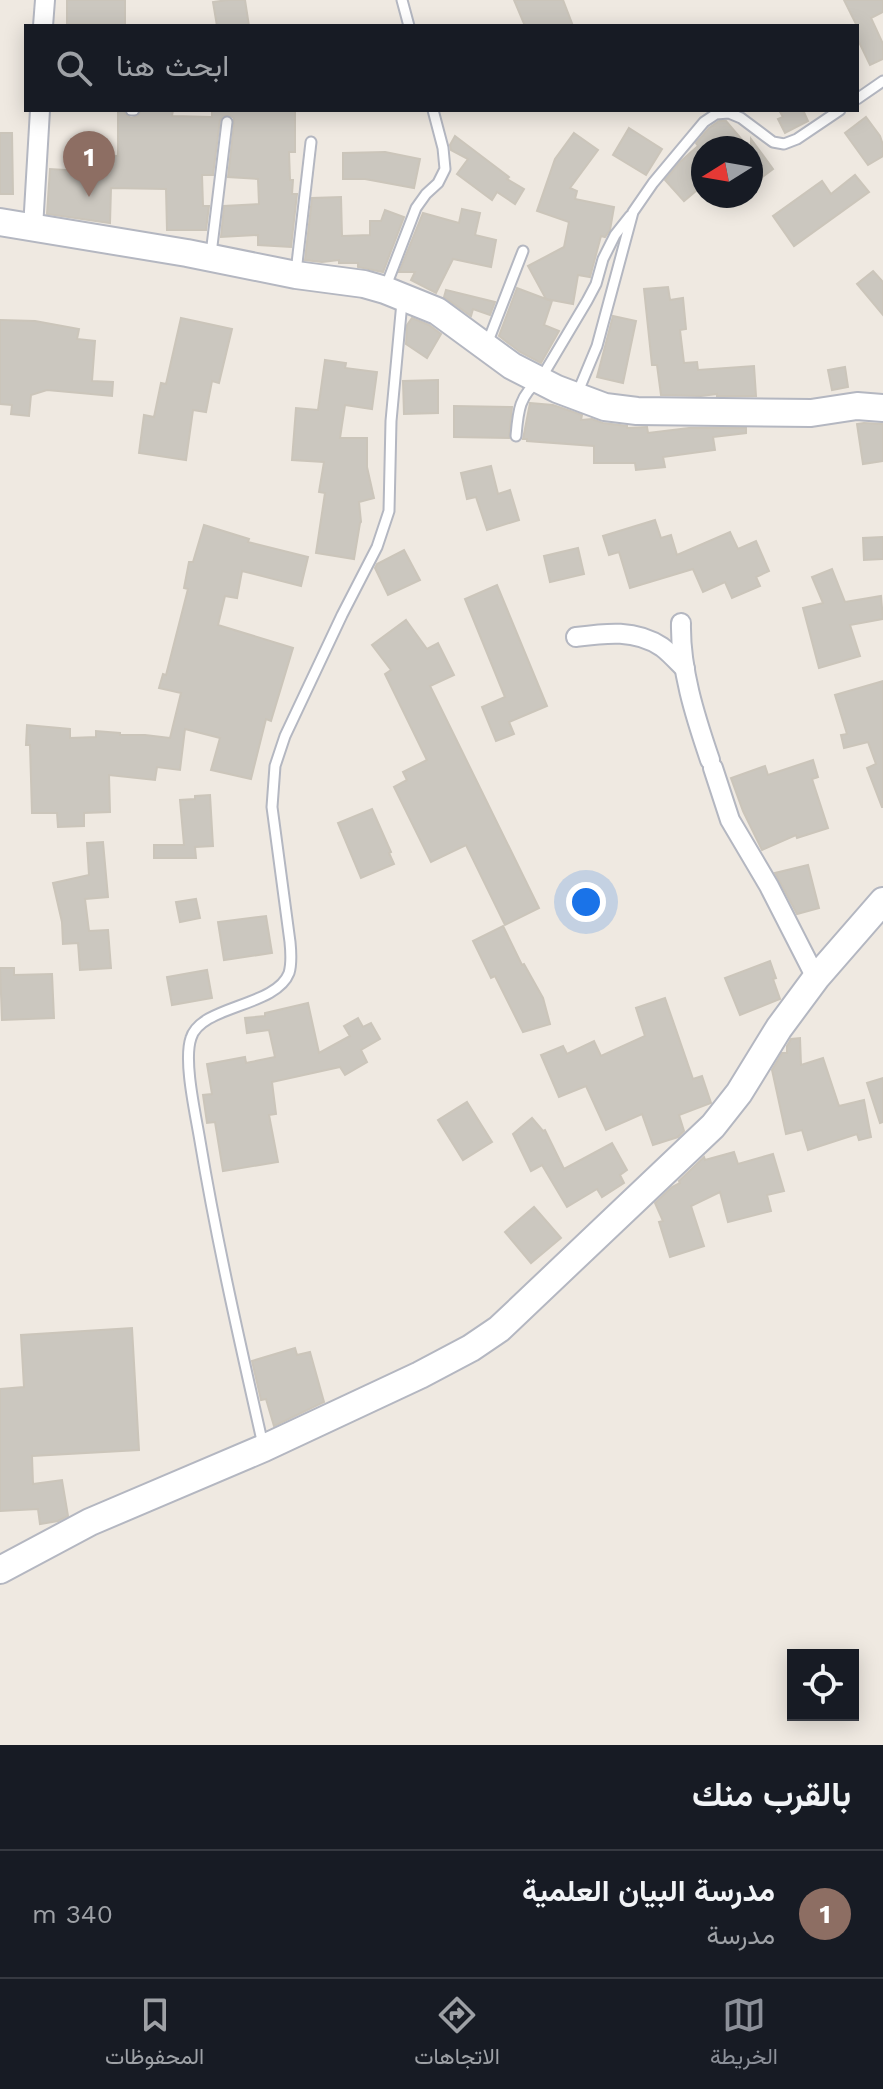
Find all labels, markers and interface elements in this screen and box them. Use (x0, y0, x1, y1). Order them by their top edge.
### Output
search box (24, 24, 859, 112)
icon: search (52, 46, 96, 90)
text: ابحث هنا (116, 48, 229, 83)
pin: 1 (63, 131, 115, 197)
north arrow (691, 136, 763, 208)
your location (566, 882, 606, 922)
map controls (787, 1649, 859, 1721)
button: locate (787, 1649, 859, 1721)
text: بالقرب منك (692, 1774, 851, 1814)
text: مدرسة البيان العلمية (522, 1873, 775, 1908)
text: 340 m (32, 1899, 113, 1929)
text: 1 (819, 1899, 831, 1929)
text: مدرسة (706, 1920, 775, 1950)
tab: المحفوظات (105, 1993, 204, 2076)
tab: الاتجاهات (414, 1993, 500, 2076)
tab: الخريطة (710, 1993, 778, 2076)

